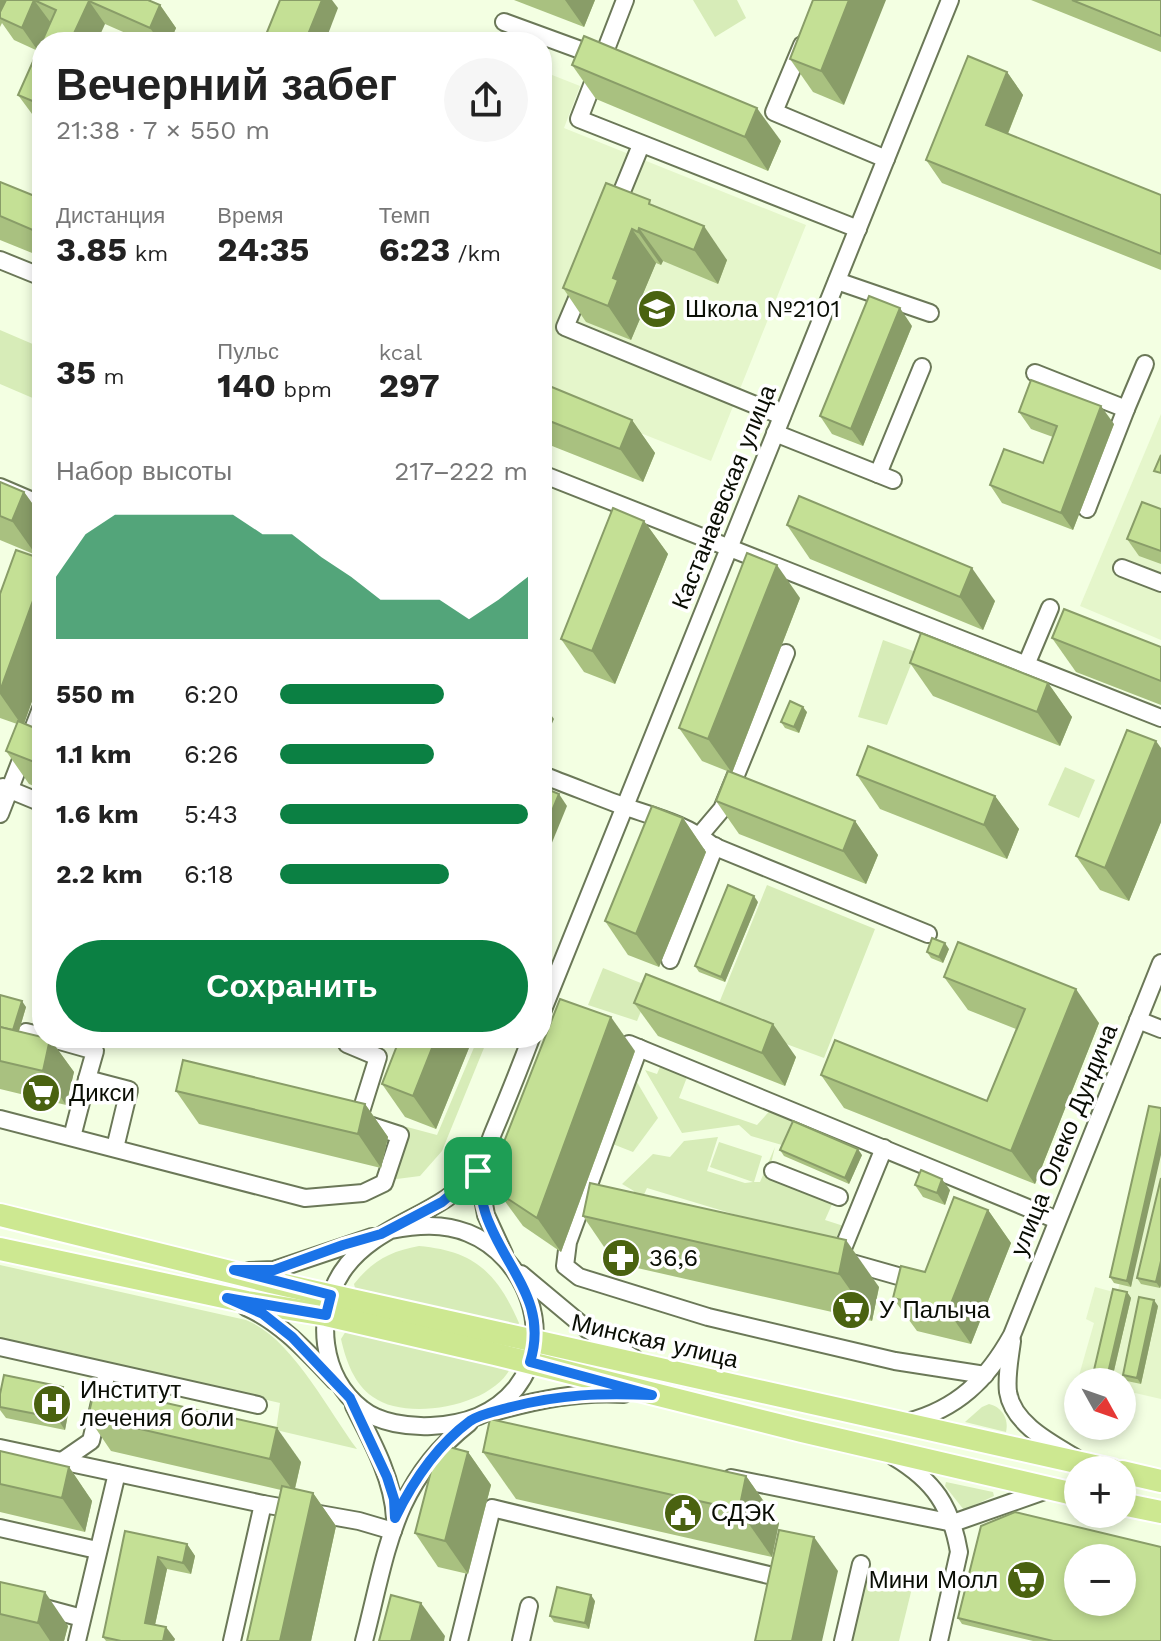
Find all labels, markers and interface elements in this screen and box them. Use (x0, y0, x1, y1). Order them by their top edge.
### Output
button: share (444, 58, 528, 142)
text: Вечерний забег (56, 59, 397, 111)
text: 21:38 · 7 × 550 m (56, 115, 270, 145)
text: Дистанция (56, 203, 165, 228)
text: Время (217, 203, 284, 228)
text: Темп (379, 203, 430, 228)
text: 3.85 (56, 229, 127, 269)
text: 24:35 (217, 229, 309, 269)
text: 6:23 (379, 229, 450, 269)
text: km (127, 241, 168, 266)
text: /km (450, 241, 501, 266)
school or university icon: Школа №2101 (636, 288, 678, 330)
place label: Школа №2101 (685, 295, 840, 323)
text: Пульс (217, 339, 279, 364)
text: kcal (379, 340, 422, 365)
text: 35 (56, 352, 96, 392)
text: m (96, 364, 124, 389)
text: 140 (217, 365, 276, 405)
text: 297 (379, 365, 440, 405)
text: bpm (276, 377, 332, 402)
street label: Кастанаевская улица (666, 380, 782, 613)
text: Набор высоты (56, 456, 232, 486)
text: 217–222 m (394, 456, 528, 486)
text: 550 m (56, 679, 135, 709)
text: 6:20 (184, 679, 239, 709)
text: 1.1 km (56, 739, 131, 769)
text: 6:26 (184, 739, 238, 769)
text: 1.6 km (56, 799, 139, 829)
text: 5:43 (184, 799, 238, 829)
text: 2.2 km (56, 859, 143, 889)
text: 6:18 (184, 859, 234, 889)
button: Сохранить (56, 940, 528, 1032)
street label: улица Олеко Дундича (1005, 1019, 1124, 1260)
supermarket icon: Дикси (20, 1072, 62, 1114)
place label: Дикси (69, 1079, 135, 1107)
pin (444, 1137, 512, 1205)
icon: arrive (456, 1149, 500, 1193)
pharmacy icon: 36,6 (600, 1237, 642, 1279)
place label: 36,6 (649, 1244, 698, 1272)
supermarket icon: У Палыча (830, 1289, 872, 1331)
place label: У Палыча (879, 1296, 991, 1324)
street label: Минская улица (569, 1308, 742, 1374)
north arrow (1064, 1368, 1136, 1440)
map controls (1064, 1368, 1136, 1616)
place label: Институт лечения боли (80, 1376, 234, 1432)
hospital icon: Институт лечения боли (31, 1383, 73, 1425)
button: + (1064, 1456, 1136, 1528)
public building icon: СДЭК (662, 1492, 704, 1534)
place label: СДЭК (711, 1499, 775, 1527)
button: − (1064, 1544, 1136, 1616)
supermarket icon: Мини Молл (1005, 1559, 1047, 1601)
place label: Мини Молл (869, 1566, 998, 1594)

